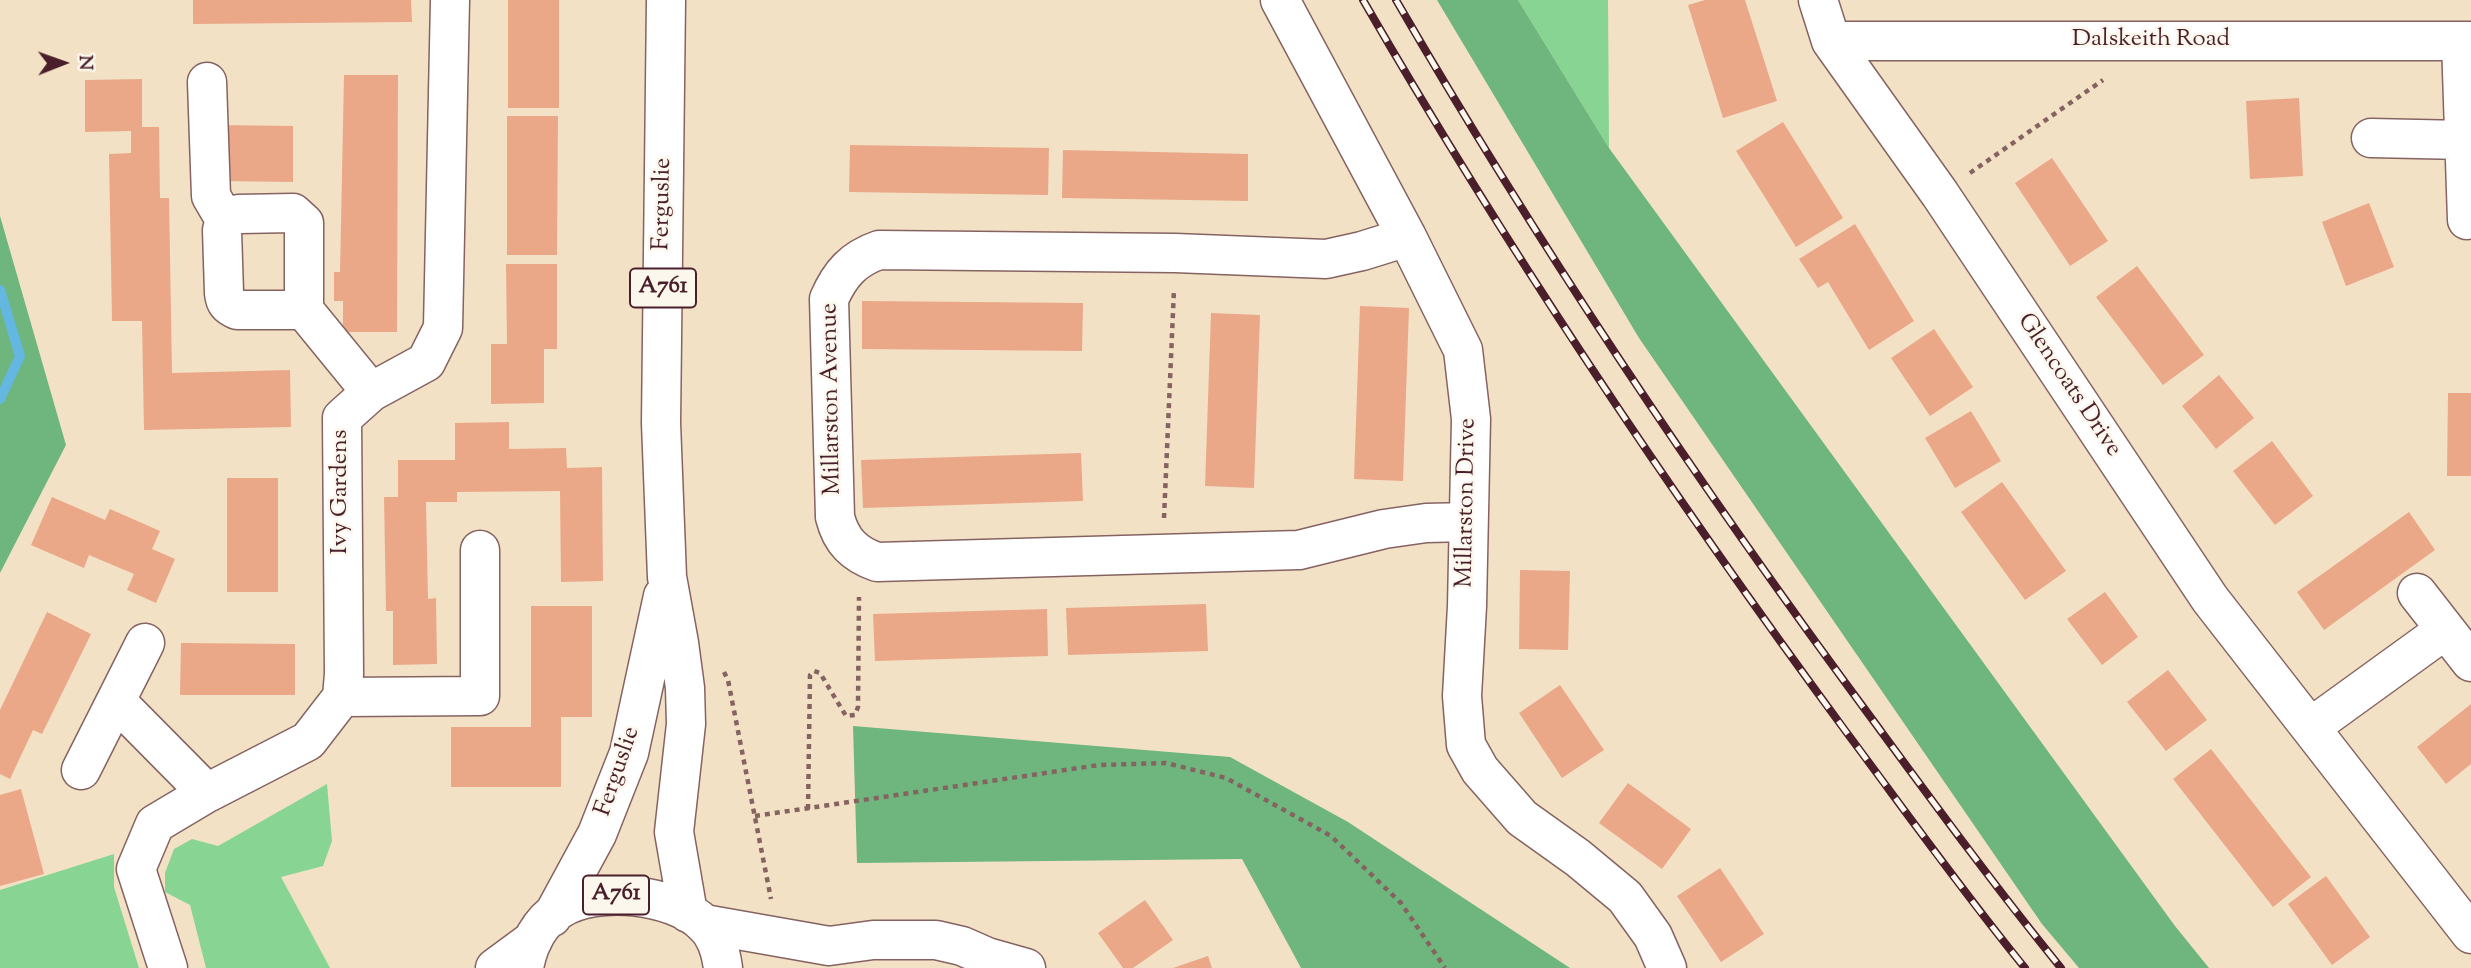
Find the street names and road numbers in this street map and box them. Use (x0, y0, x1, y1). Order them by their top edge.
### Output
street label: Dalskeith Road (2072, 27, 2230, 55)
street label: Ferguslie (649, 157, 679, 251)
road number: A761 (630, 268, 696, 308)
street label: Millarston Avenue (817, 303, 849, 495)
street label: Glencoats Drive (2010, 309, 2126, 463)
street label: Millarston Drive (1452, 418, 1484, 588)
street label: Ivy Gardens (328, 430, 356, 554)
street label: Ferguslie (590, 724, 648, 820)
road number: A761 (583, 876, 649, 914)

